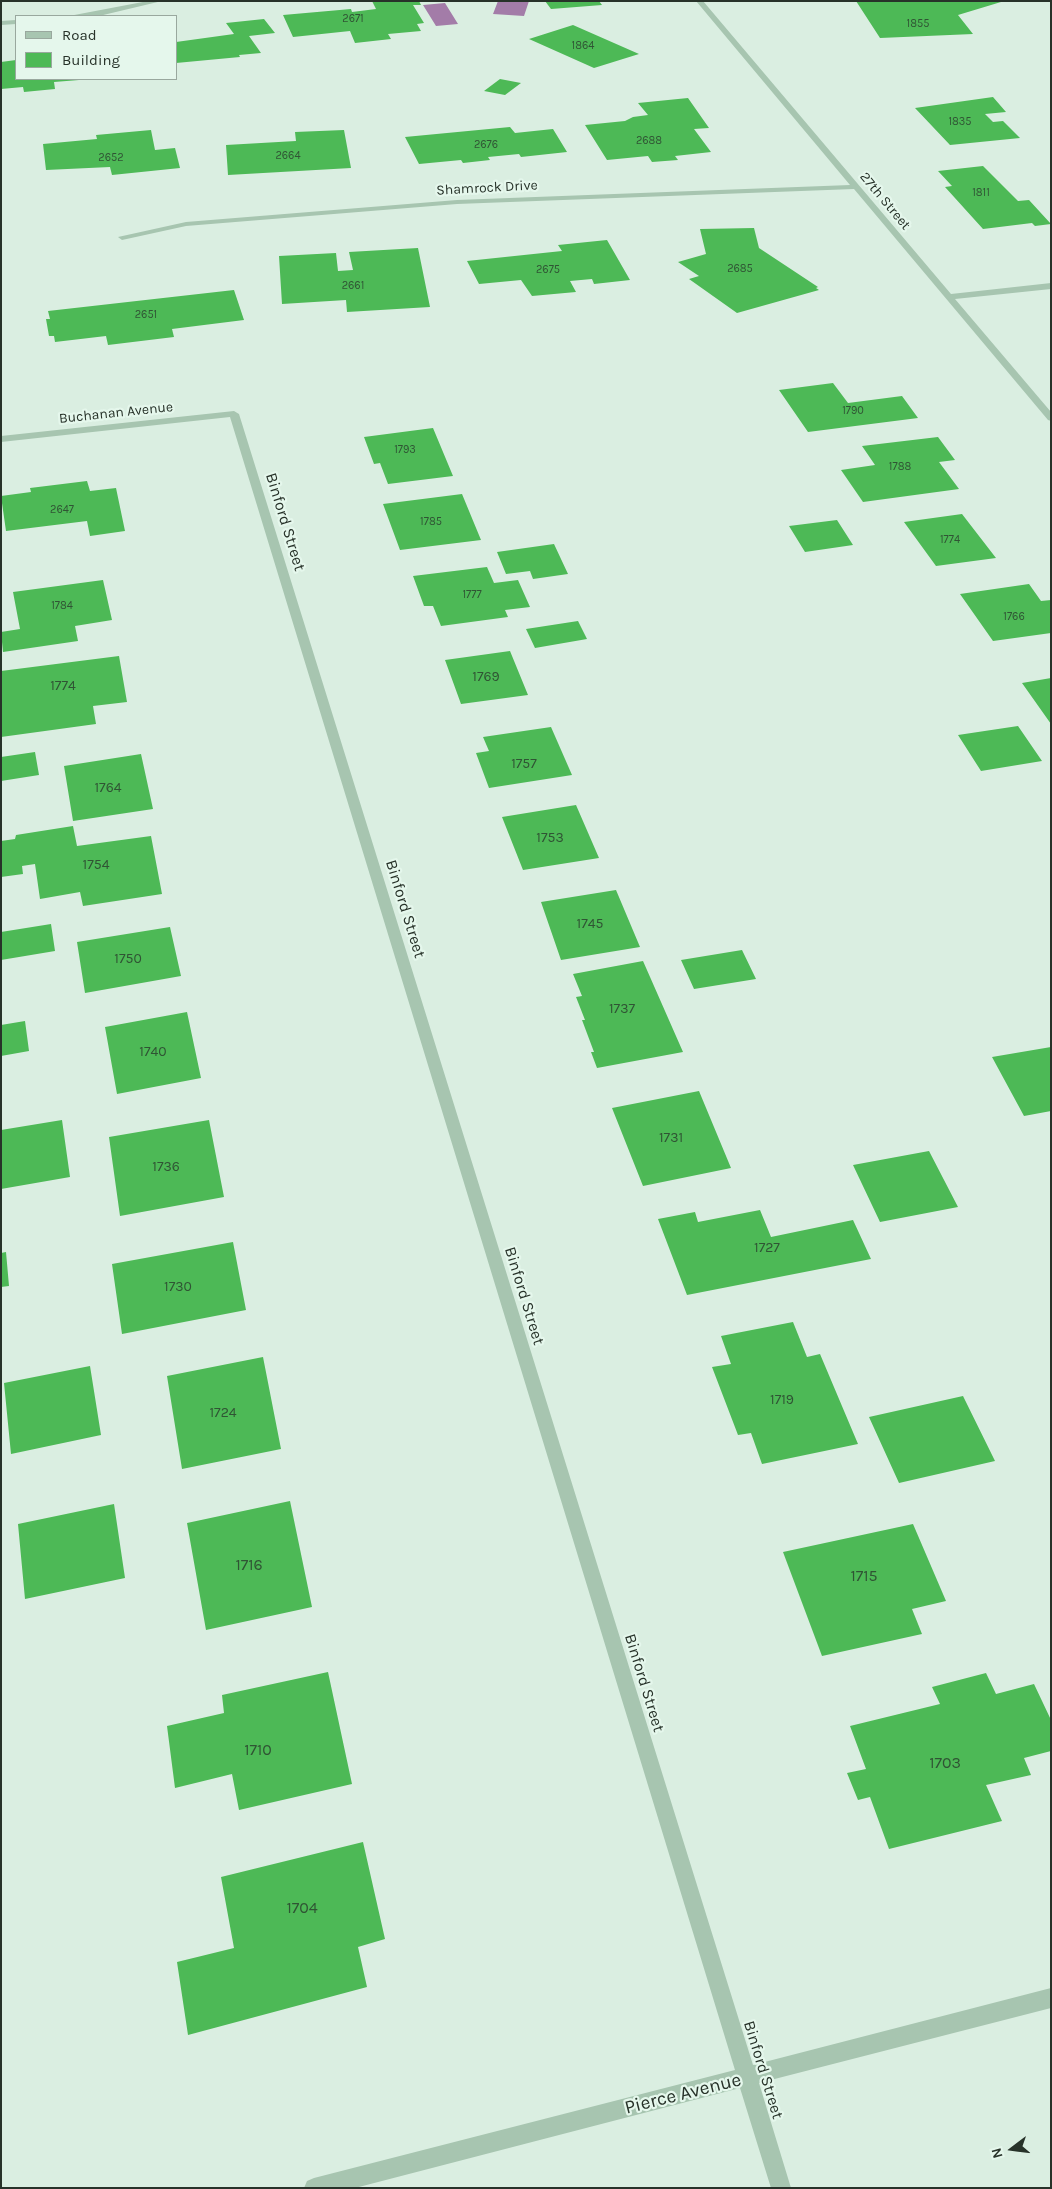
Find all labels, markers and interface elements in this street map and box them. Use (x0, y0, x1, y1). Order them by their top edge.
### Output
house number: 2671 (342, 12, 364, 26)
legend (15, 15, 178, 80)
house number: 1855 (907, 17, 929, 31)
text: Road (62, 26, 97, 44)
house number: 1864 (572, 39, 594, 53)
text: Building (62, 51, 120, 69)
house number: 1835 (948, 115, 972, 129)
house number: 2688 (636, 134, 662, 148)
house number: 2676 (474, 138, 498, 152)
house number: 2664 (275, 149, 301, 163)
house number: 2652 (98, 151, 124, 165)
street label: 27th Street (856, 169, 914, 233)
street label: Shamrock Drive (436, 177, 538, 199)
house number: 1811 (972, 186, 990, 200)
house number: 2685 (727, 262, 753, 276)
house number: 2675 (536, 263, 560, 277)
house number: 2661 (342, 279, 364, 293)
house number: 2651 (135, 308, 157, 322)
street label: Buchanan Avenue (58, 399, 174, 427)
house number: 1790 (842, 404, 864, 418)
house number: 1793 (394, 443, 416, 457)
house number: 1788 (889, 460, 911, 474)
street label: Binford Street (261, 471, 309, 573)
house number: 2647 (50, 503, 74, 517)
house number: 1785 (420, 515, 442, 529)
house number: 1774 (940, 533, 960, 547)
house number: 1777 (462, 588, 482, 602)
house number: 1784 (51, 599, 73, 613)
house number: 1766 (1003, 610, 1025, 624)
house number: 1769 (472, 669, 500, 685)
house number: 1774 (50, 678, 76, 694)
house number: 1757 (511, 756, 537, 772)
house number: 1764 (94, 780, 122, 796)
house number: 1753 (536, 830, 564, 846)
house number: 1754 (83, 857, 109, 873)
street label: Binford Street (381, 858, 429, 960)
house number: 1745 (577, 916, 603, 932)
house number: 1750 (114, 951, 142, 967)
house number: 1737 (609, 1001, 635, 1017)
house number: 1740 (139, 1044, 167, 1060)
house number: 1731 (659, 1130, 683, 1146)
house number: 1736 (152, 1159, 180, 1175)
house number: 1727 (754, 1240, 780, 1256)
street label: Binford Street (500, 1245, 548, 1347)
house number: 1730 (164, 1279, 192, 1295)
house number: 1719 (770, 1392, 794, 1408)
house number: 1724 (209, 1405, 237, 1421)
house number: 1716 (235, 1555, 263, 1575)
house number: 1715 (850, 1566, 878, 1586)
street label: Binford Street (620, 1632, 668, 1734)
house number: 1710 (244, 1740, 272, 1760)
house number: 1703 (929, 1753, 961, 1773)
house number: 1704 (286, 1898, 318, 1918)
street label: Binford Street (739, 2019, 787, 2121)
street label: Pierce Avenue (622, 2068, 744, 2120)
north arrow (987, 2124, 1037, 2174)
text: N (988, 2146, 1007, 2160)

